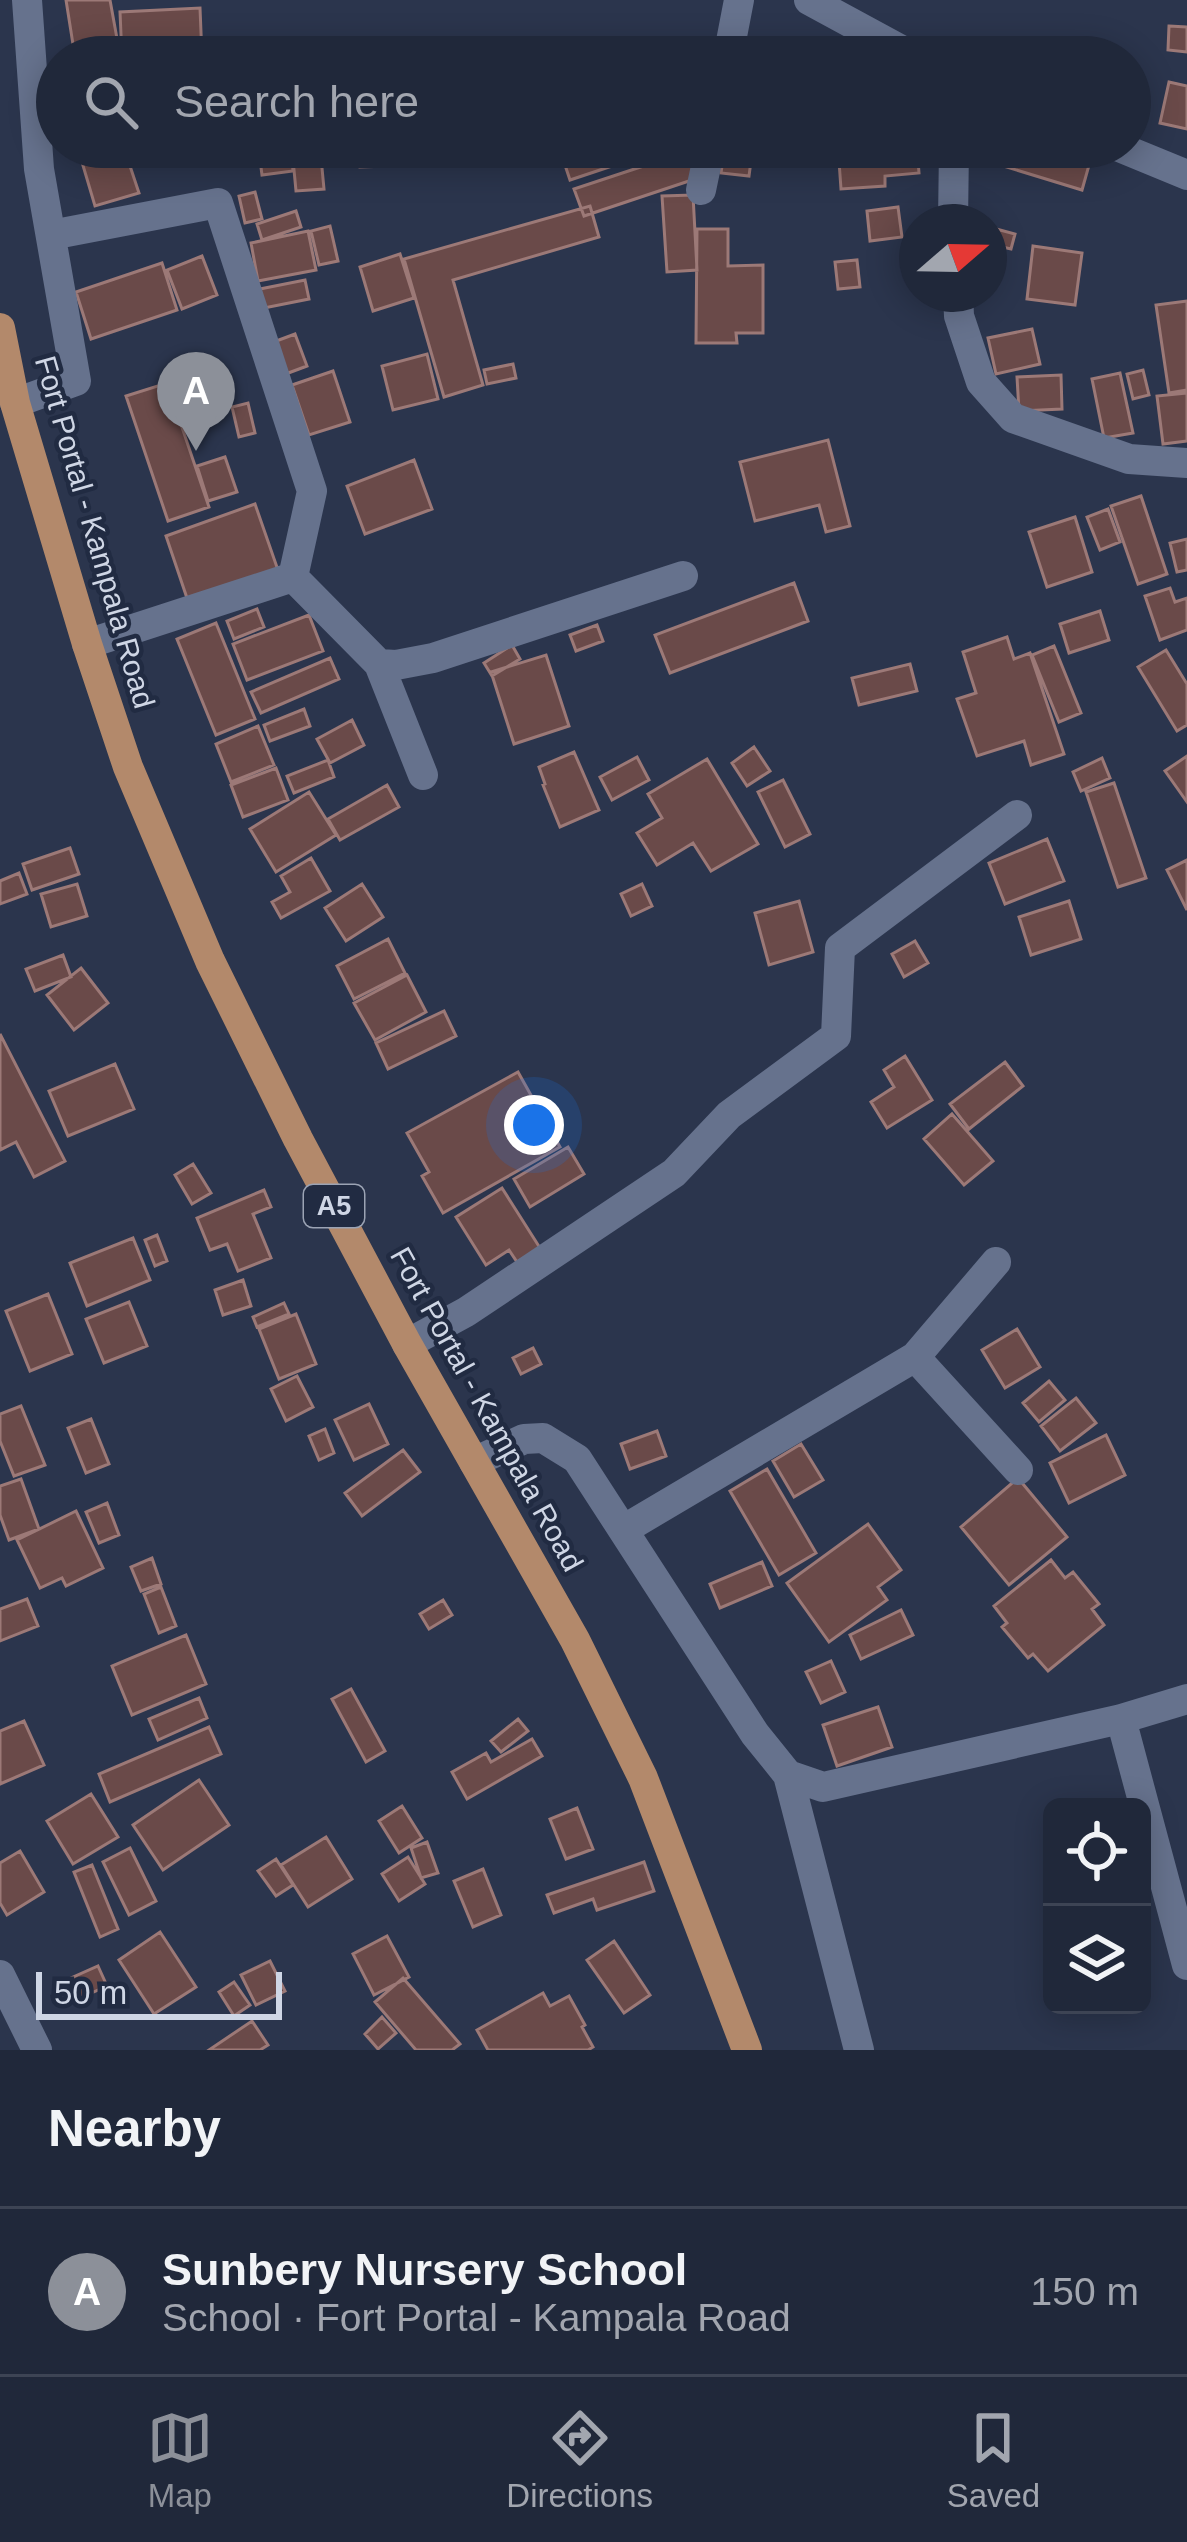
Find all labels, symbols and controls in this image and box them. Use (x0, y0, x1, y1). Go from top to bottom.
search box (36, 36, 1151, 168)
icon: search (78, 69, 144, 135)
text: Search here (174, 76, 419, 127)
north arrow (899, 204, 1007, 312)
street label: Fort Portal - Kampala Road (29, 352, 161, 712)
pin: A (157, 352, 235, 451)
your location (504, 1095, 564, 1155)
road number: A5 (304, 1185, 364, 1227)
street label: Fort Portal - Kampala Road (384, 1241, 590, 1577)
map controls (1043, 1798, 1151, 2014)
button: locate (1043, 1798, 1151, 1906)
button: layers (1043, 1906, 1151, 2014)
scale bar (36, 1966, 282, 2019)
text: 50 m (54, 1974, 127, 2011)
text: Nearby (48, 2100, 221, 2157)
text: Sunbery Nursery School (162, 2244, 687, 2295)
text: A (73, 2270, 101, 2313)
text: 150 m (1031, 2270, 1139, 2313)
text: School · Fort Portal - Kampala Road (162, 2296, 791, 2339)
tab: Map (147, 2405, 213, 2515)
tab: Directions (506, 2405, 653, 2515)
tab: Saved (947, 2405, 1040, 2515)

